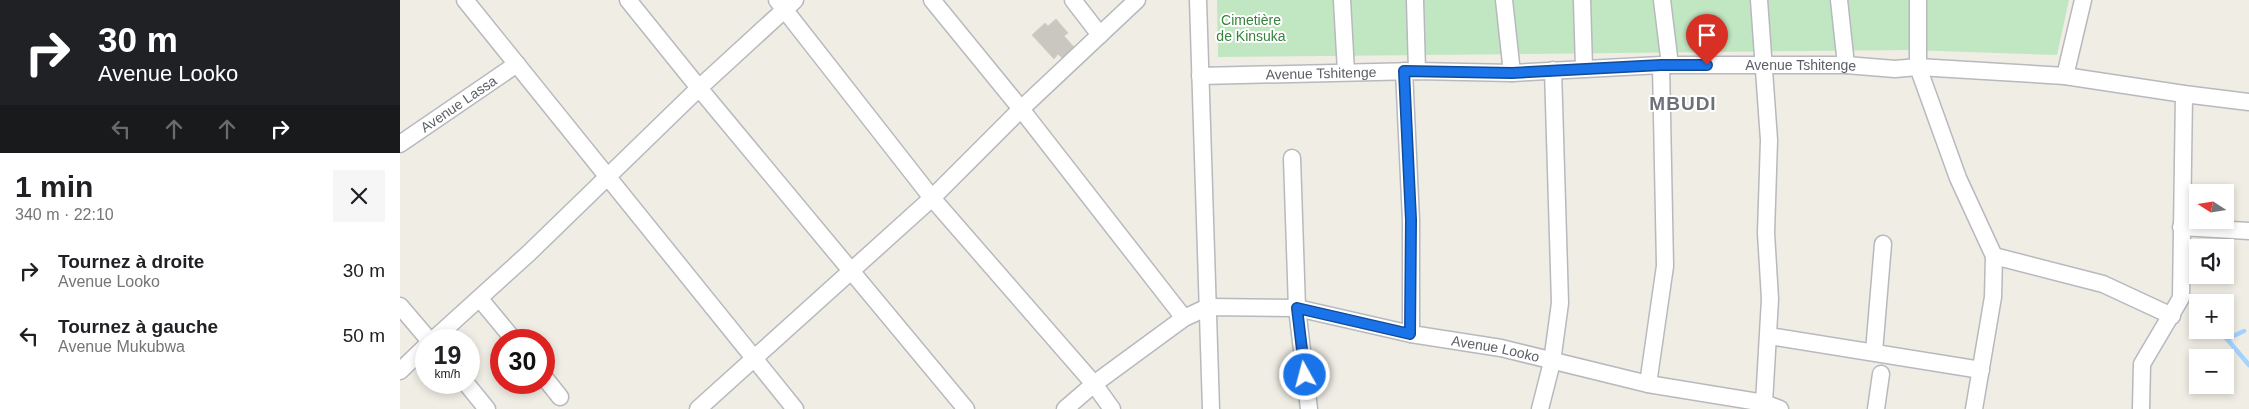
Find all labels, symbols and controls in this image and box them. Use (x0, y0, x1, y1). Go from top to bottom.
park label: Cimetière de Kinsuka (1216, 12, 1286, 44)
pin (1686, 14, 1728, 65)
icon: right (15, 20, 80, 85)
text: 30 m (98, 20, 178, 59)
icon: arrive (1693, 21, 1721, 49)
street label: Avenue Tshitenge (1745, 57, 1857, 74)
text: Avenue Looko (98, 61, 238, 86)
street label: Avenue Tshitenge (1265, 64, 1377, 82)
street label: Avenue Lassa (418, 72, 500, 136)
district label: MBUDI (1649, 93, 1717, 114)
icon: left (107, 115, 135, 143)
icon: ahead (160, 115, 188, 143)
icon: ahead (213, 115, 241, 143)
icon: right (266, 115, 294, 143)
text: 1 min (15, 170, 93, 203)
button: close (333, 170, 385, 222)
north arrow (2189, 184, 2234, 229)
map controls (2189, 184, 2234, 394)
text: 340 m · 22:10 (15, 206, 114, 223)
button: sound (2189, 239, 2234, 284)
text: Tournez à droite (58, 251, 204, 272)
icon: right (15, 257, 43, 285)
text: 30 m (343, 260, 385, 281)
text: Avenue Looko (58, 273, 160, 290)
button: + (2189, 294, 2234, 339)
text: Tournez à gauche (58, 316, 218, 337)
icon: left (15, 322, 43, 350)
text: 50 m (343, 325, 385, 346)
speed limit sign: 30 (490, 329, 555, 394)
street label: Avenue Looko (1450, 332, 1541, 365)
text: Avenue Mukubwa (58, 338, 185, 355)
text: 19 (434, 341, 461, 369)
position arrow (1278, 348, 1330, 400)
button: − (2189, 349, 2234, 394)
text: km/h (434, 367, 461, 381)

